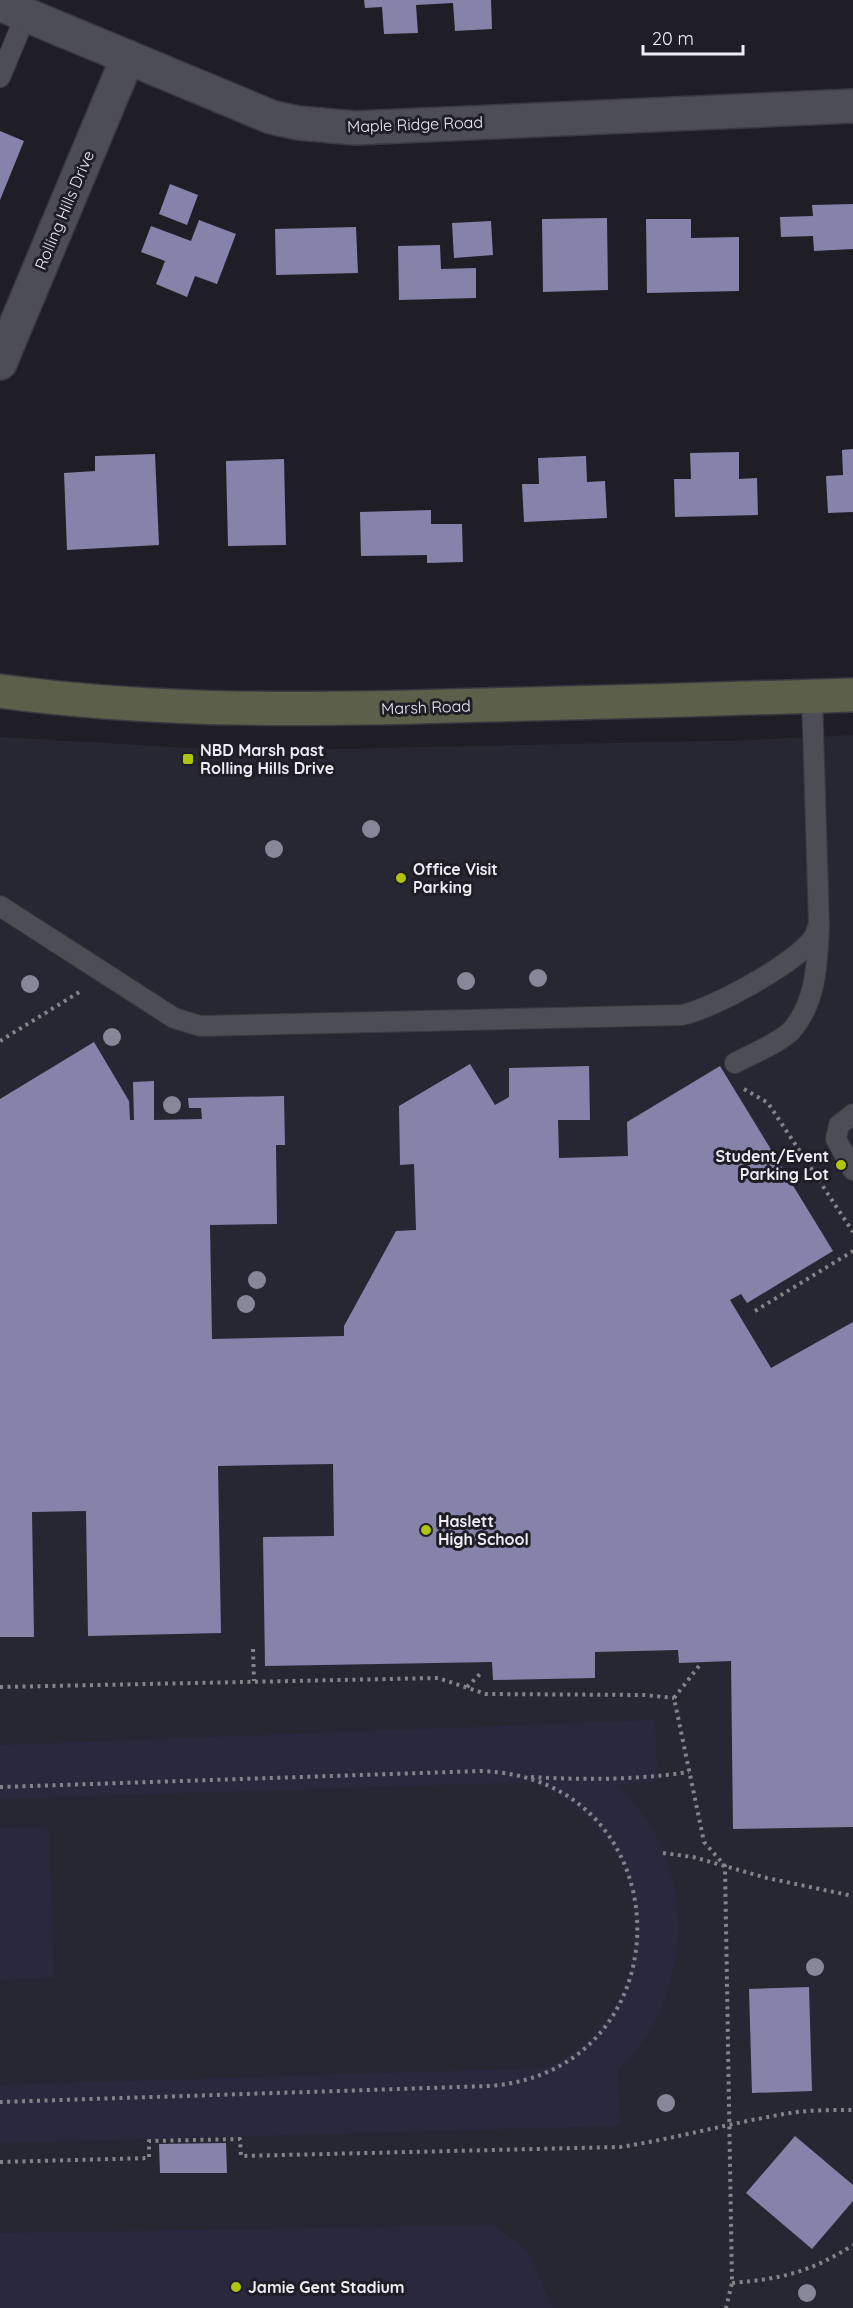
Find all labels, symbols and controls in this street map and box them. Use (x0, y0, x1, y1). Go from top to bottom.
scale bar (643, 18, 744, 56)
text: 20 m (652, 27, 694, 50)
street label: Maple Ridge Road (347, 112, 483, 136)
street label: Rolling Hills Drive (30, 147, 98, 273)
street label: Marsh Road (381, 695, 471, 719)
place label: NBD Marsh past Rolling Hills Drive (200, 740, 334, 778)
marker: NBD Marsh past Rolling Hills Drive (181, 752, 195, 766)
place label: Office Visit Parking (413, 859, 498, 897)
marker: Office Visit Parking (394, 871, 408, 885)
place label: Student/Event Parking Lot (716, 1146, 829, 1184)
marker: Student/Event Parking Lot (834, 1158, 848, 1172)
place label: Haslett High School (438, 1511, 529, 1549)
marker: Haslett High School (419, 1523, 433, 1537)
place label: Jamie Gent Stadium (248, 2277, 405, 2297)
marker: Jamie Gent Stadium (229, 2280, 243, 2294)

